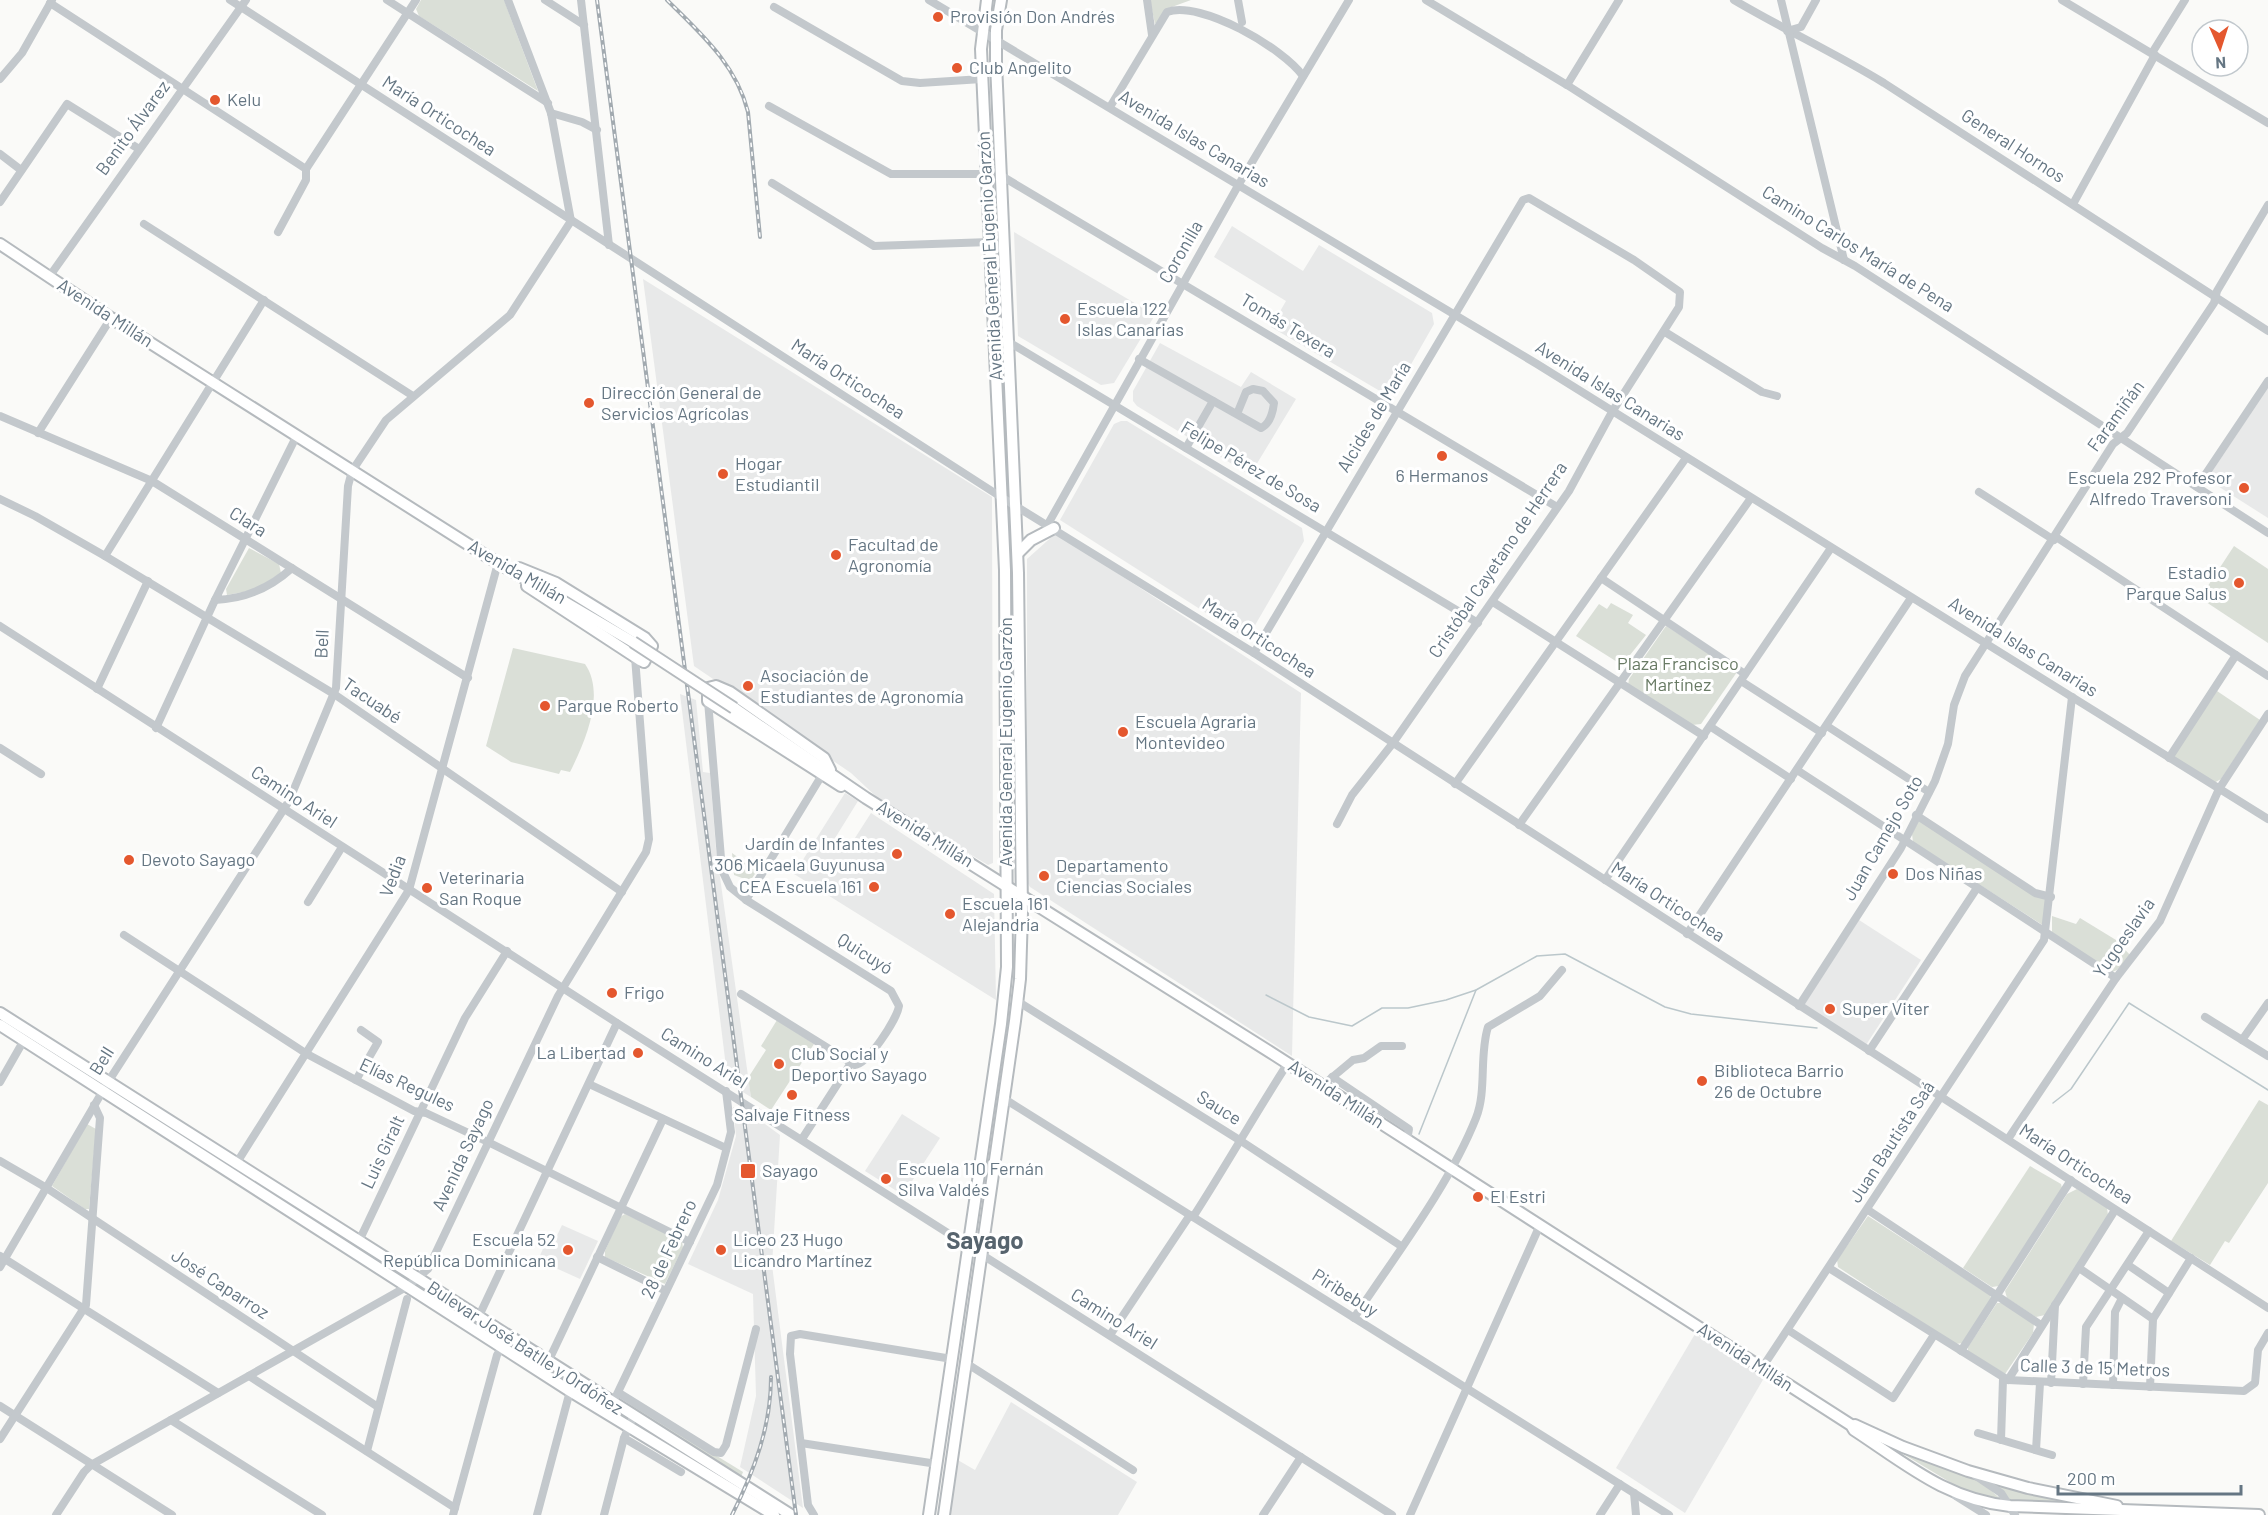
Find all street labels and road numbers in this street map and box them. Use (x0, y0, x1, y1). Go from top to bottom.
street label: María Orticochea (379, 70, 501, 160)
street label: Benito Álvarez (91, 76, 174, 179)
street label: Avenida Islas Canarias (1115, 84, 1274, 192)
street label: General Hornos (1957, 103, 2070, 187)
street label: Avenida General Eugenio Garzón (971, 131, 1007, 381)
street label: Camino Carlos María de Pena (1758, 180, 1959, 316)
street label: Coronilla (1153, 216, 1207, 287)
street label: Avenida Millán (54, 273, 158, 351)
street label: Tomás Texera (1237, 288, 1340, 362)
street label: María Orticochea (788, 333, 910, 423)
street label: Avenida Islas Canarias (1532, 335, 1689, 445)
street label: Alcides de María (1331, 357, 1415, 476)
street label: Faramiñán (2082, 376, 2148, 455)
street label: Felipe Pérez de Sosa (1177, 416, 1326, 517)
street label: Cristóbal Cayetano de Herrera (1423, 457, 1571, 662)
street label: Clara (226, 501, 271, 541)
street label: Avenida Millán (464, 534, 571, 608)
street label: Avenida Islas Canarias (1945, 591, 2102, 701)
street label: María Orticochea (1199, 592, 1321, 682)
street label: Avenida General Eugenio Garzón (994, 617, 1016, 867)
street label: Bell (309, 629, 333, 659)
street label: Tacuabé (339, 672, 406, 728)
street label: Camino Ariel (247, 760, 342, 832)
street label: Juan Camejo Soto (1837, 771, 1927, 904)
street label: Avenida Millán (873, 795, 978, 872)
street label: Vedia (374, 852, 410, 900)
street label: María Orticochea (1608, 856, 1730, 946)
street label: Yugoeslavia (2088, 893, 2159, 982)
street label: Quicuyó (834, 928, 897, 979)
street label: Camino Ariel (657, 1022, 752, 1093)
street label: Bell (84, 1042, 118, 1079)
street label: Elías Regules (356, 1052, 458, 1116)
street label: Avenida Millán (1285, 1054, 1389, 1132)
street label: Juan Bautista Saá (1844, 1077, 1939, 1206)
street label: Sauce (1193, 1085, 1246, 1129)
street label: Avenida Sayago (426, 1095, 498, 1214)
street label: Luis Giralt (355, 1111, 409, 1192)
street label: María Orticochea (2016, 1118, 2138, 1208)
street label: 28 de Febrero (636, 1195, 701, 1302)
street label: José Caparroz (168, 1243, 274, 1323)
street label: Piribebuy (1309, 1263, 1383, 1321)
street label: Bulevar José Batlle y Ordóñez (424, 1276, 627, 1419)
street label: Camino Ariel (1067, 1283, 1162, 1354)
street label: Avenida Millán (1694, 1317, 1798, 1395)
street label: Calle 3 de 15 Metros (2020, 1353, 2171, 1381)

